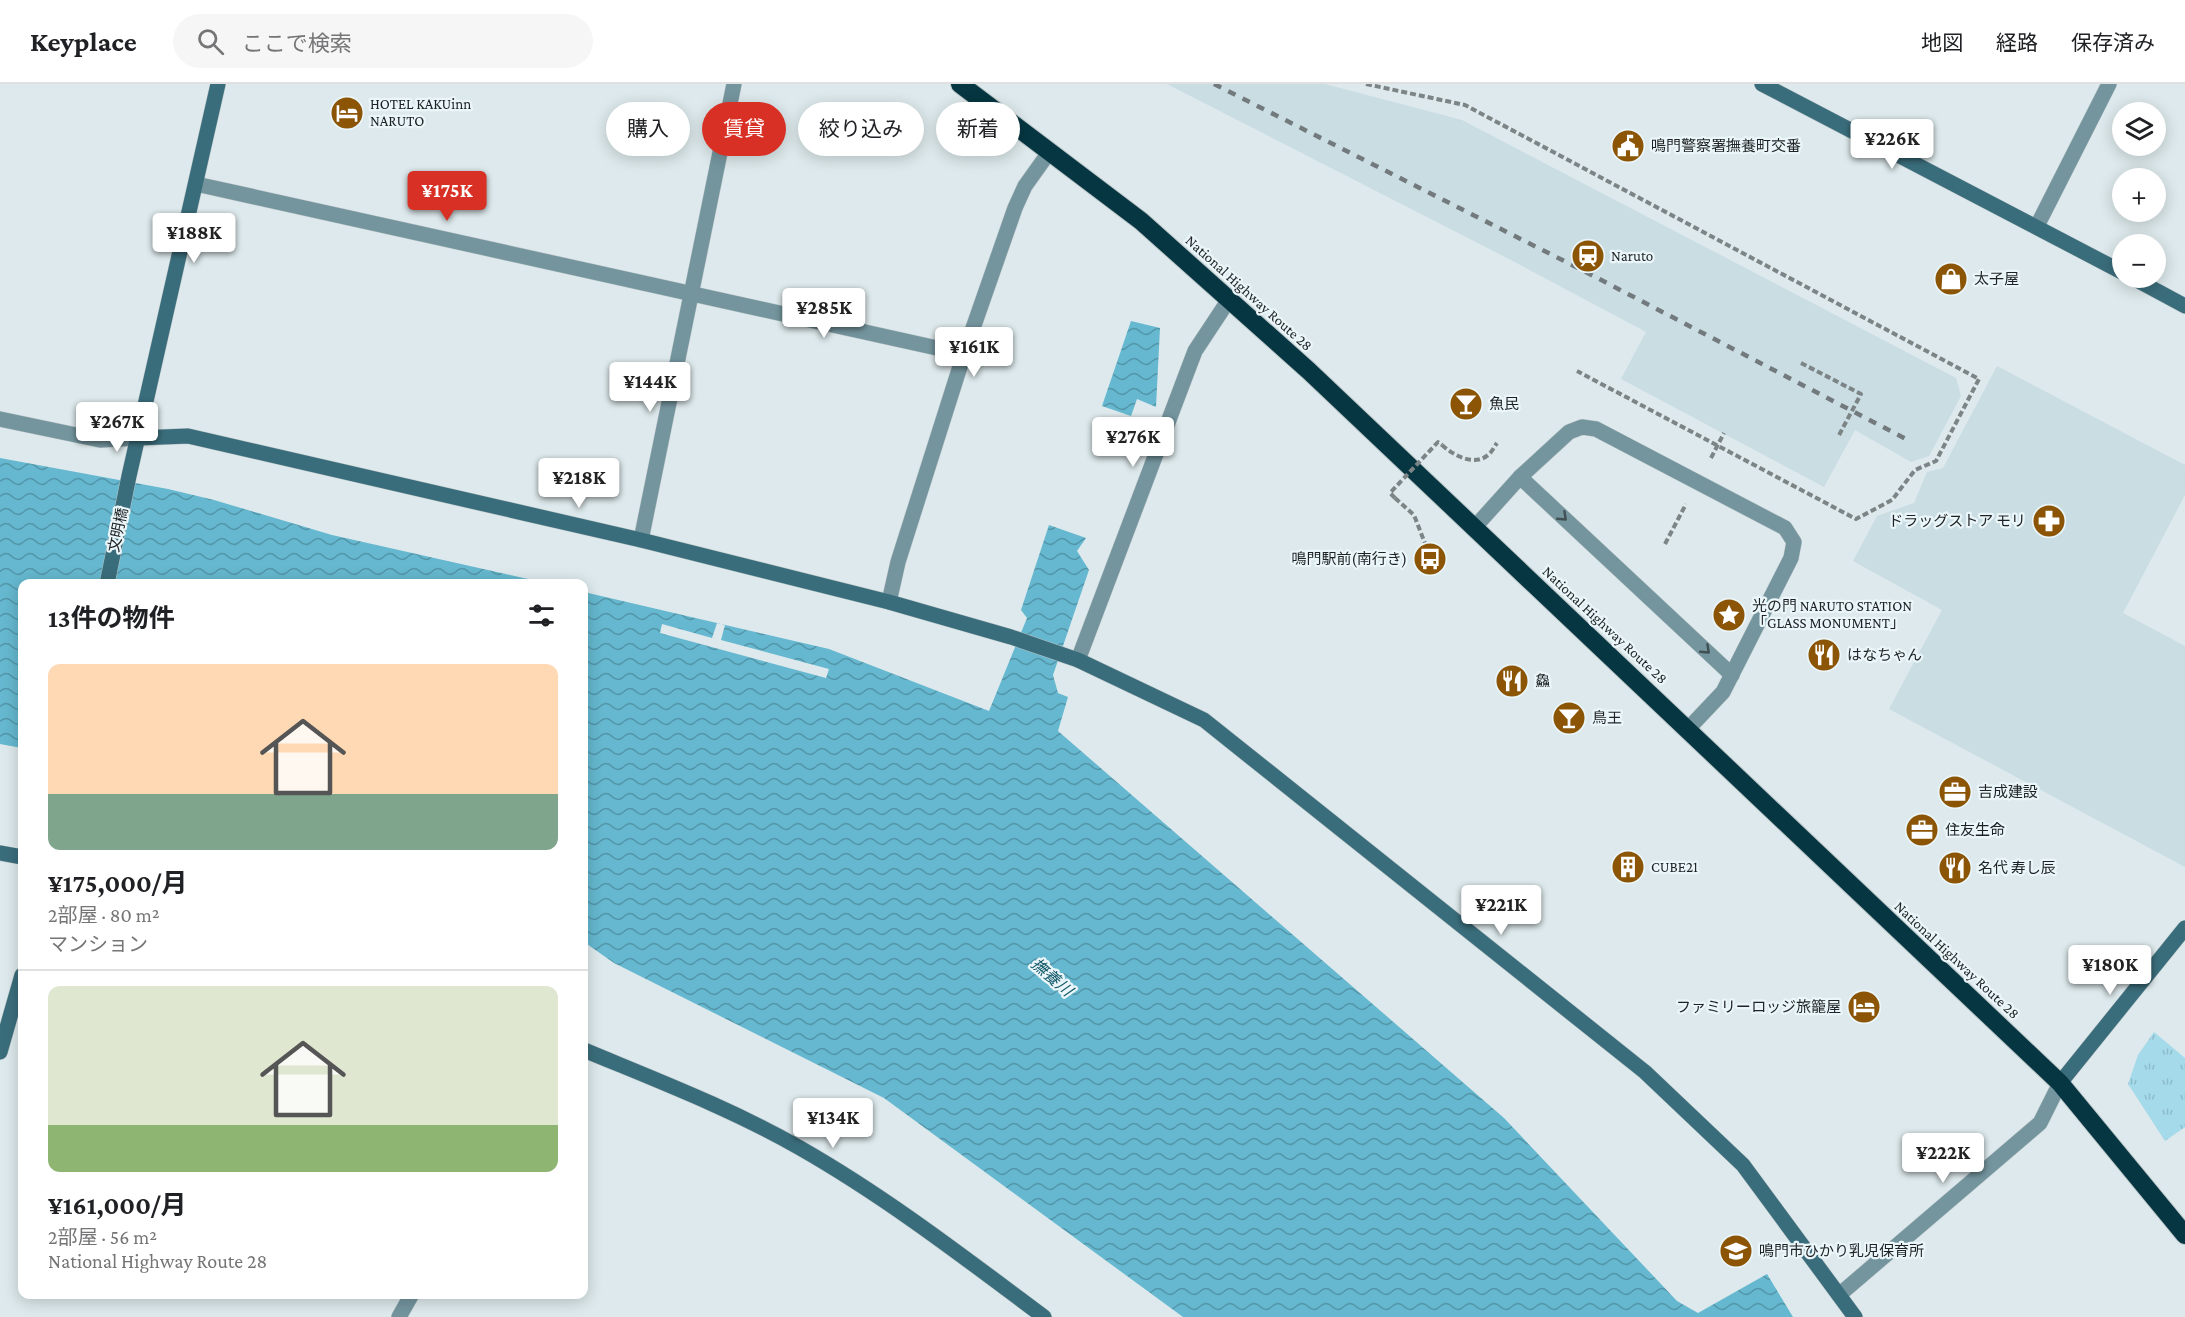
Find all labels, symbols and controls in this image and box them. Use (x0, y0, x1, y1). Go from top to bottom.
search box (173, 14, 593, 68)
icon: search (194, 25, 227, 58)
text: Keyplace (30, 26, 137, 57)
text: ここで検索 (242, 31, 352, 56)
text: 地図 (1921, 31, 1963, 55)
text: 経路 (1996, 31, 2038, 55)
text: 保存済み (2071, 31, 2155, 55)
hotel icon: HOTEL KAKUinn NARUTO (329, 95, 365, 131)
place label: HOTEL KAKUinn NARUTO (370, 96, 471, 129)
chip: 購入 (606, 102, 690, 156)
chip: 賃貸 (702, 102, 786, 156)
chip: 絞り込み (798, 102, 924, 156)
chip: 新着 (936, 102, 1020, 156)
map controls (2112, 102, 2166, 288)
button: layers (2112, 102, 2166, 156)
pin: ¥226K (1850, 119, 1934, 170)
text: ¥226K (1865, 127, 1919, 149)
public building icon: 鳴門警察署撫養町交番 (1610, 128, 1646, 164)
place label: 鳴門警察署撫養町交番 (1651, 138, 1801, 154)
button: + (2112, 168, 2166, 222)
pin: ¥175K (405, 171, 489, 222)
text: ¥175K (422, 179, 472, 201)
pin: ¥188K (152, 213, 236, 264)
text: ¥188K (167, 221, 221, 243)
street label: National Highway Route 28 (1182, 232, 1315, 355)
button: − (2112, 234, 2166, 288)
station icon: Naruto (1570, 238, 1606, 274)
place label: Naruto (1611, 248, 1653, 264)
shop icon: 太子屋 (1933, 261, 1969, 297)
place label: 太子屋 (1974, 271, 2019, 287)
pin: ¥285K (782, 288, 866, 339)
text: ¥285K (796, 296, 852, 318)
pin: ¥161K (932, 327, 1016, 378)
text: ¥161K (949, 335, 999, 357)
pin: ¥144K (608, 362, 692, 413)
text: ¥144K (623, 370, 677, 392)
bar icon: 魚民 (1448, 386, 1484, 422)
place label: 魚民 (1489, 395, 1519, 412)
pin: ¥267K (75, 402, 159, 453)
text: ¥267K (90, 410, 144, 432)
pin: ¥276K (1091, 417, 1175, 468)
text: ¥276K (1106, 425, 1160, 447)
pin: ¥218K (537, 458, 621, 509)
text: ¥218K (552, 466, 606, 488)
pharmacy icon: ドラッグストア モリ (2031, 503, 2067, 539)
street label: 文明橋 (105, 506, 131, 554)
one-way arrow (1556, 510, 1567, 521)
place label: ドラッグストア モリ (1888, 513, 2026, 529)
bus stop icon: 鳴門駅前(南行き) (1412, 541, 1448, 577)
place label: 鳴門駅前(南行き) (1291, 551, 1407, 568)
street label: National Highway Route 28 (1539, 563, 1671, 688)
place icon: 光の門 NARUTO STATION 「GLASS MONUMENT」 (1711, 597, 1747, 633)
place label: 光の門 NARUTO STATION 「GLASS MONUMENT」 (1752, 598, 1912, 631)
icon: filters (525, 599, 558, 632)
text: 13件の物件 (48, 604, 174, 633)
restaurant icon: はなちゃん (1806, 637, 1842, 673)
one-way arrow (1699, 643, 1709, 654)
place label: はなちゃん (1847, 647, 1922, 663)
restaurant icon: 鱻 (1494, 663, 1530, 699)
place label: 鱻 (1535, 673, 1550, 689)
bar icon: 鳥王 (1551, 700, 1587, 736)
icon: home (249, 703, 357, 811)
place label: 鳥王 (1592, 710, 1622, 726)
office icon: 吉成建設 (1937, 774, 1973, 810)
place label: 吉成建設 (1978, 784, 2038, 800)
office icon: 住友生命 (1904, 812, 1940, 848)
place label: 住友生命 (1945, 822, 2005, 838)
building icon: CUBE21 (1610, 849, 1646, 885)
restaurant icon: 名代 寿し辰 (1937, 850, 1973, 886)
place label: CUBE21 (1651, 859, 1698, 875)
place label: 名代 寿し辰 (1978, 859, 2056, 876)
text: ¥175,000/月 (48, 869, 187, 898)
pin: ¥221K (1459, 885, 1543, 936)
text: ¥221K (1475, 893, 1527, 915)
street label: National Highway Route 28 (1891, 898, 2023, 1023)
text: 2部屋 · 80 m² (48, 904, 160, 926)
text: マンション (48, 933, 148, 955)
pin: ¥180K (2068, 945, 2152, 996)
text: ¥180K (2082, 953, 2138, 975)
water label: 撫養川 (1028, 955, 1077, 1000)
hotel icon: ファミリーロッジ旅籠屋 (1846, 989, 1882, 1025)
place label: ファミリーロッジ旅籠屋 (1676, 998, 1841, 1015)
icon: home (249, 1025, 357, 1133)
pin: ¥134K (791, 1098, 875, 1149)
text: ¥134K (807, 1106, 859, 1128)
pin: ¥222K (1901, 1133, 1985, 1184)
text: ¥222K (1916, 1141, 1970, 1163)
text: ¥161,000/月 (48, 1191, 187, 1220)
text: 2部屋 · 56 m² (48, 1226, 157, 1248)
school or university icon: 鳴門市ひかり乳児保育所 (1718, 1233, 1754, 1269)
place label: 鳴門市ひかり乳児保育所 (1759, 1243, 1924, 1259)
text: National Highway Route 28 (48, 1250, 267, 1272)

